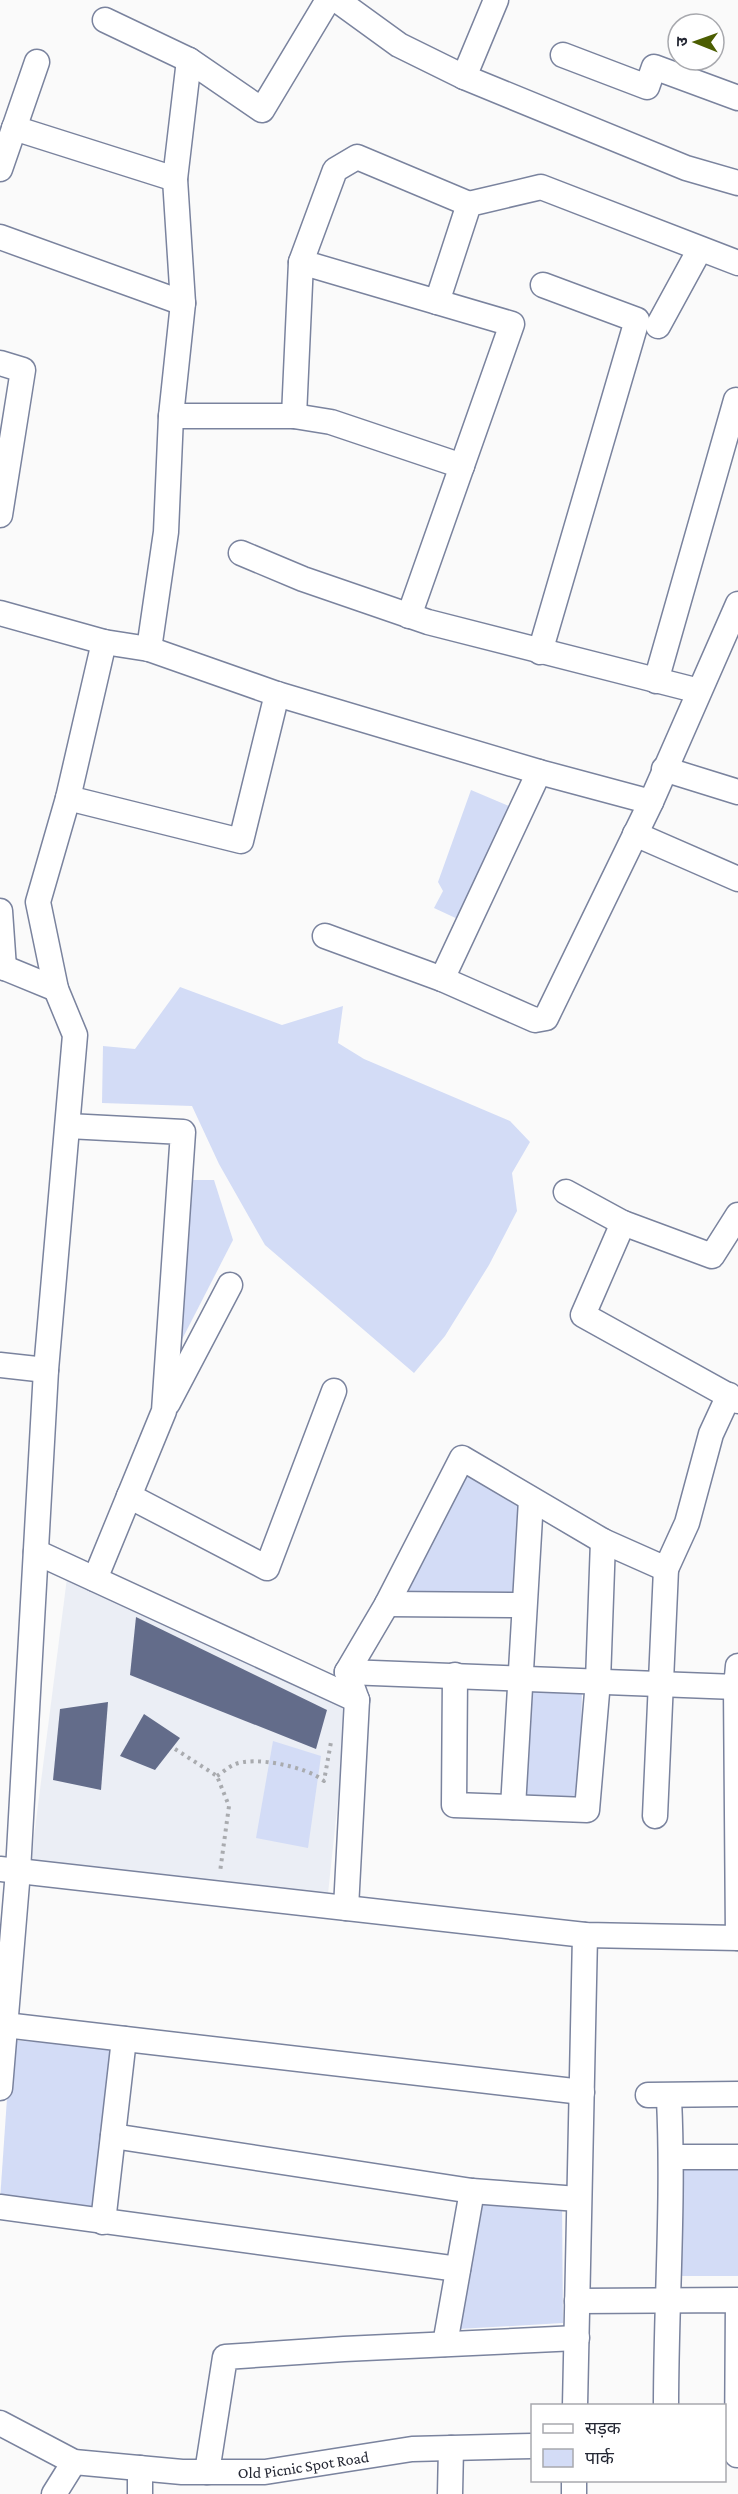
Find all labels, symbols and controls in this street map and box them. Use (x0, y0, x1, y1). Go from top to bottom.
north arrow (666, 12, 726, 72)
text: उ (673, 36, 690, 47)
legend (531, 2404, 726, 2482)
text: सड़क (585, 2418, 622, 2438)
street label: Old Picnic Spot Road (238, 2447, 371, 2481)
text: पार्क (585, 2447, 615, 2468)

